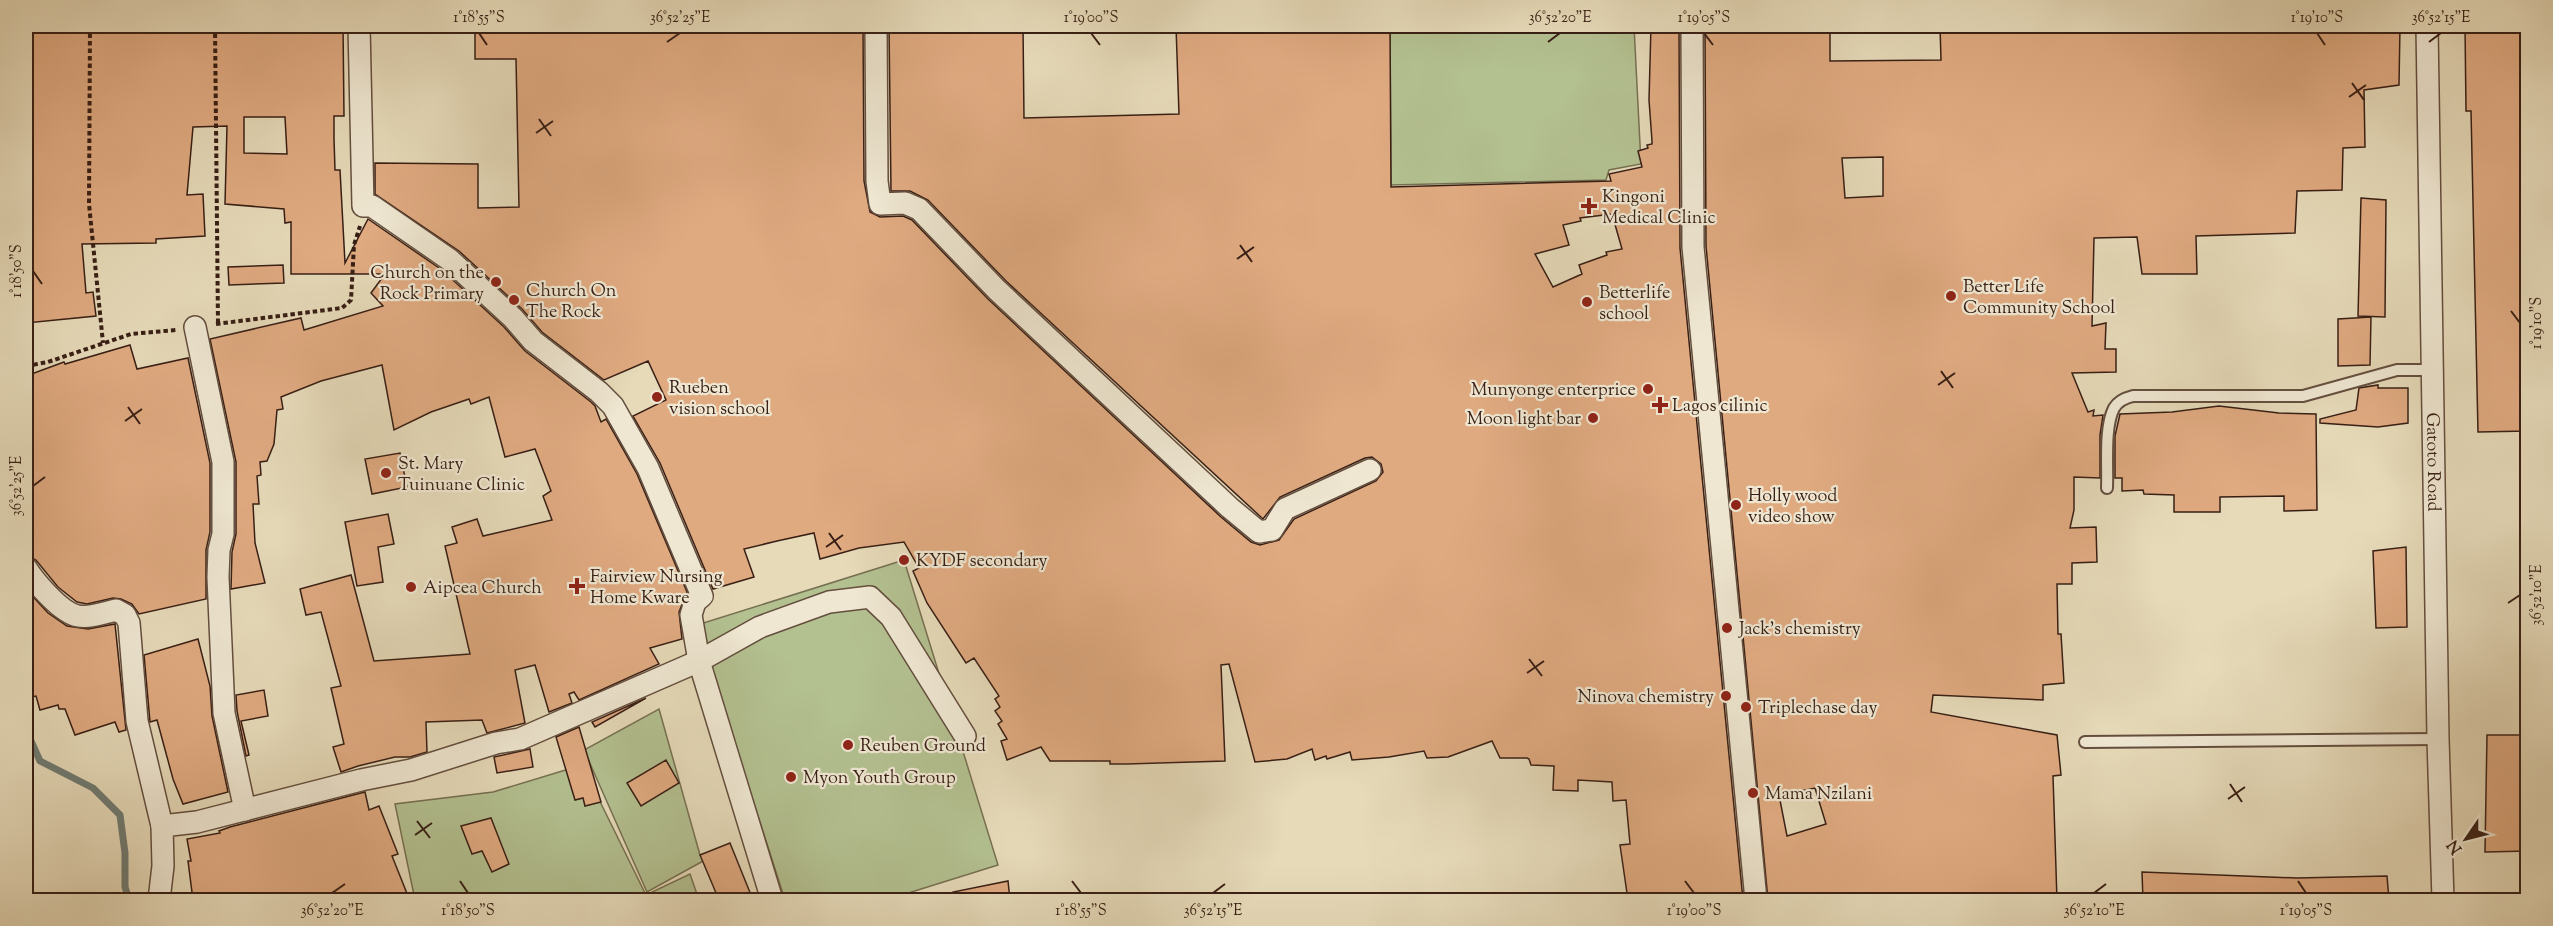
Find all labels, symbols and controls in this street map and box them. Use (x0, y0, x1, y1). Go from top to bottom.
text: 1°18'55"S (453, 8, 505, 29)
text: 36°52'25"E (650, 8, 710, 29)
text: 1°19'00"S (1064, 8, 1118, 29)
text: 36°52'20"E (1529, 8, 1591, 29)
text: 1°19'05"S (1678, 8, 1730, 29)
text: 1°19'10"S (2291, 8, 2343, 29)
text: 36°52'15"E (2412, 8, 2470, 29)
place label: Kingoni Medical Clinic (1602, 185, 1716, 232)
marker: Kingoni Medical Clinic (1580, 197, 1598, 215)
text: 1°18'50"S (7, 244, 28, 298)
place label: Church on the Rock Primary (370, 261, 484, 308)
marker: Church on the Rock Primary (489, 275, 503, 289)
place label: Better Life Community School (1963, 275, 2115, 322)
place label: Church On The Rock (526, 279, 617, 326)
place label: Betterlife school (1599, 281, 1670, 328)
marker: Better Life Community School (1944, 289, 1958, 303)
marker: Church On The Rock (507, 293, 521, 307)
marker: Betterlife school (1580, 295, 1594, 309)
text: 1°19'10"S (2527, 297, 2548, 349)
place label: Rueben vision school (669, 376, 770, 423)
place label: Munyonge enterprice (1471, 378, 1636, 404)
marker: Munyonge enterprice (1641, 382, 1655, 396)
marker: Rueben vision school (650, 390, 664, 404)
place label: Lagos cilinic (1672, 394, 1768, 420)
marker: Lagos cilinic (1653, 398, 1667, 412)
place label: Moon light bar (1467, 407, 1581, 433)
marker: Moon light bar (1586, 411, 1600, 425)
street label: Gatoto Road (2418, 412, 2445, 512)
place label: St. Mary Tuinuane Clinic (398, 452, 525, 499)
text: 36°52'25"E (7, 456, 28, 516)
marker: St. Mary Tuinuane Clinic (379, 466, 393, 480)
place label: Holly wood video show (1748, 484, 1837, 531)
marker: Holly wood video show (1729, 498, 1743, 512)
place label: KYDF secondary (916, 549, 1047, 575)
marker: KYDF secondary (897, 553, 911, 567)
text: 36°52'10"E (2527, 564, 2548, 626)
place label: Fairview Nursing Home Kware (590, 565, 723, 612)
place label: Aipcea Church (423, 576, 542, 602)
marker: Fairview Nursing Home Kware (568, 577, 586, 595)
marker: Aipcea Church (404, 580, 418, 594)
place label: Jack's chemistry (1738, 617, 1861, 643)
marker: Jack's chemistry (1720, 621, 1734, 635)
place label: Ninova chemistry (1578, 685, 1714, 711)
marker: Ninova chemistry (1719, 689, 1733, 703)
place label: Triplechase day (1758, 696, 1877, 722)
marker: Triplechase day (1739, 700, 1753, 714)
place label: Reuben Ground (860, 734, 986, 760)
marker: Reuben Ground (841, 738, 855, 752)
place label: Myon Youth Group (803, 766, 956, 792)
marker: Myon Youth Group (784, 770, 798, 784)
place label: Mama Nzilani (1765, 782, 1872, 808)
marker: Mama Nzilani (1746, 786, 1760, 800)
north arrow (2436, 809, 2496, 869)
text: N (2443, 834, 2469, 858)
text: 36°52'20"E (301, 901, 363, 922)
text: 1°18'50"S (441, 901, 495, 922)
text: 1°18'55"S (1055, 901, 1107, 922)
text: 36°52'15"E (1184, 901, 1242, 922)
text: 1°19'00"S (1667, 901, 1721, 922)
text: 36°52'10"E (2063, 901, 2125, 922)
text: 1°19'05"S (2280, 901, 2332, 922)

